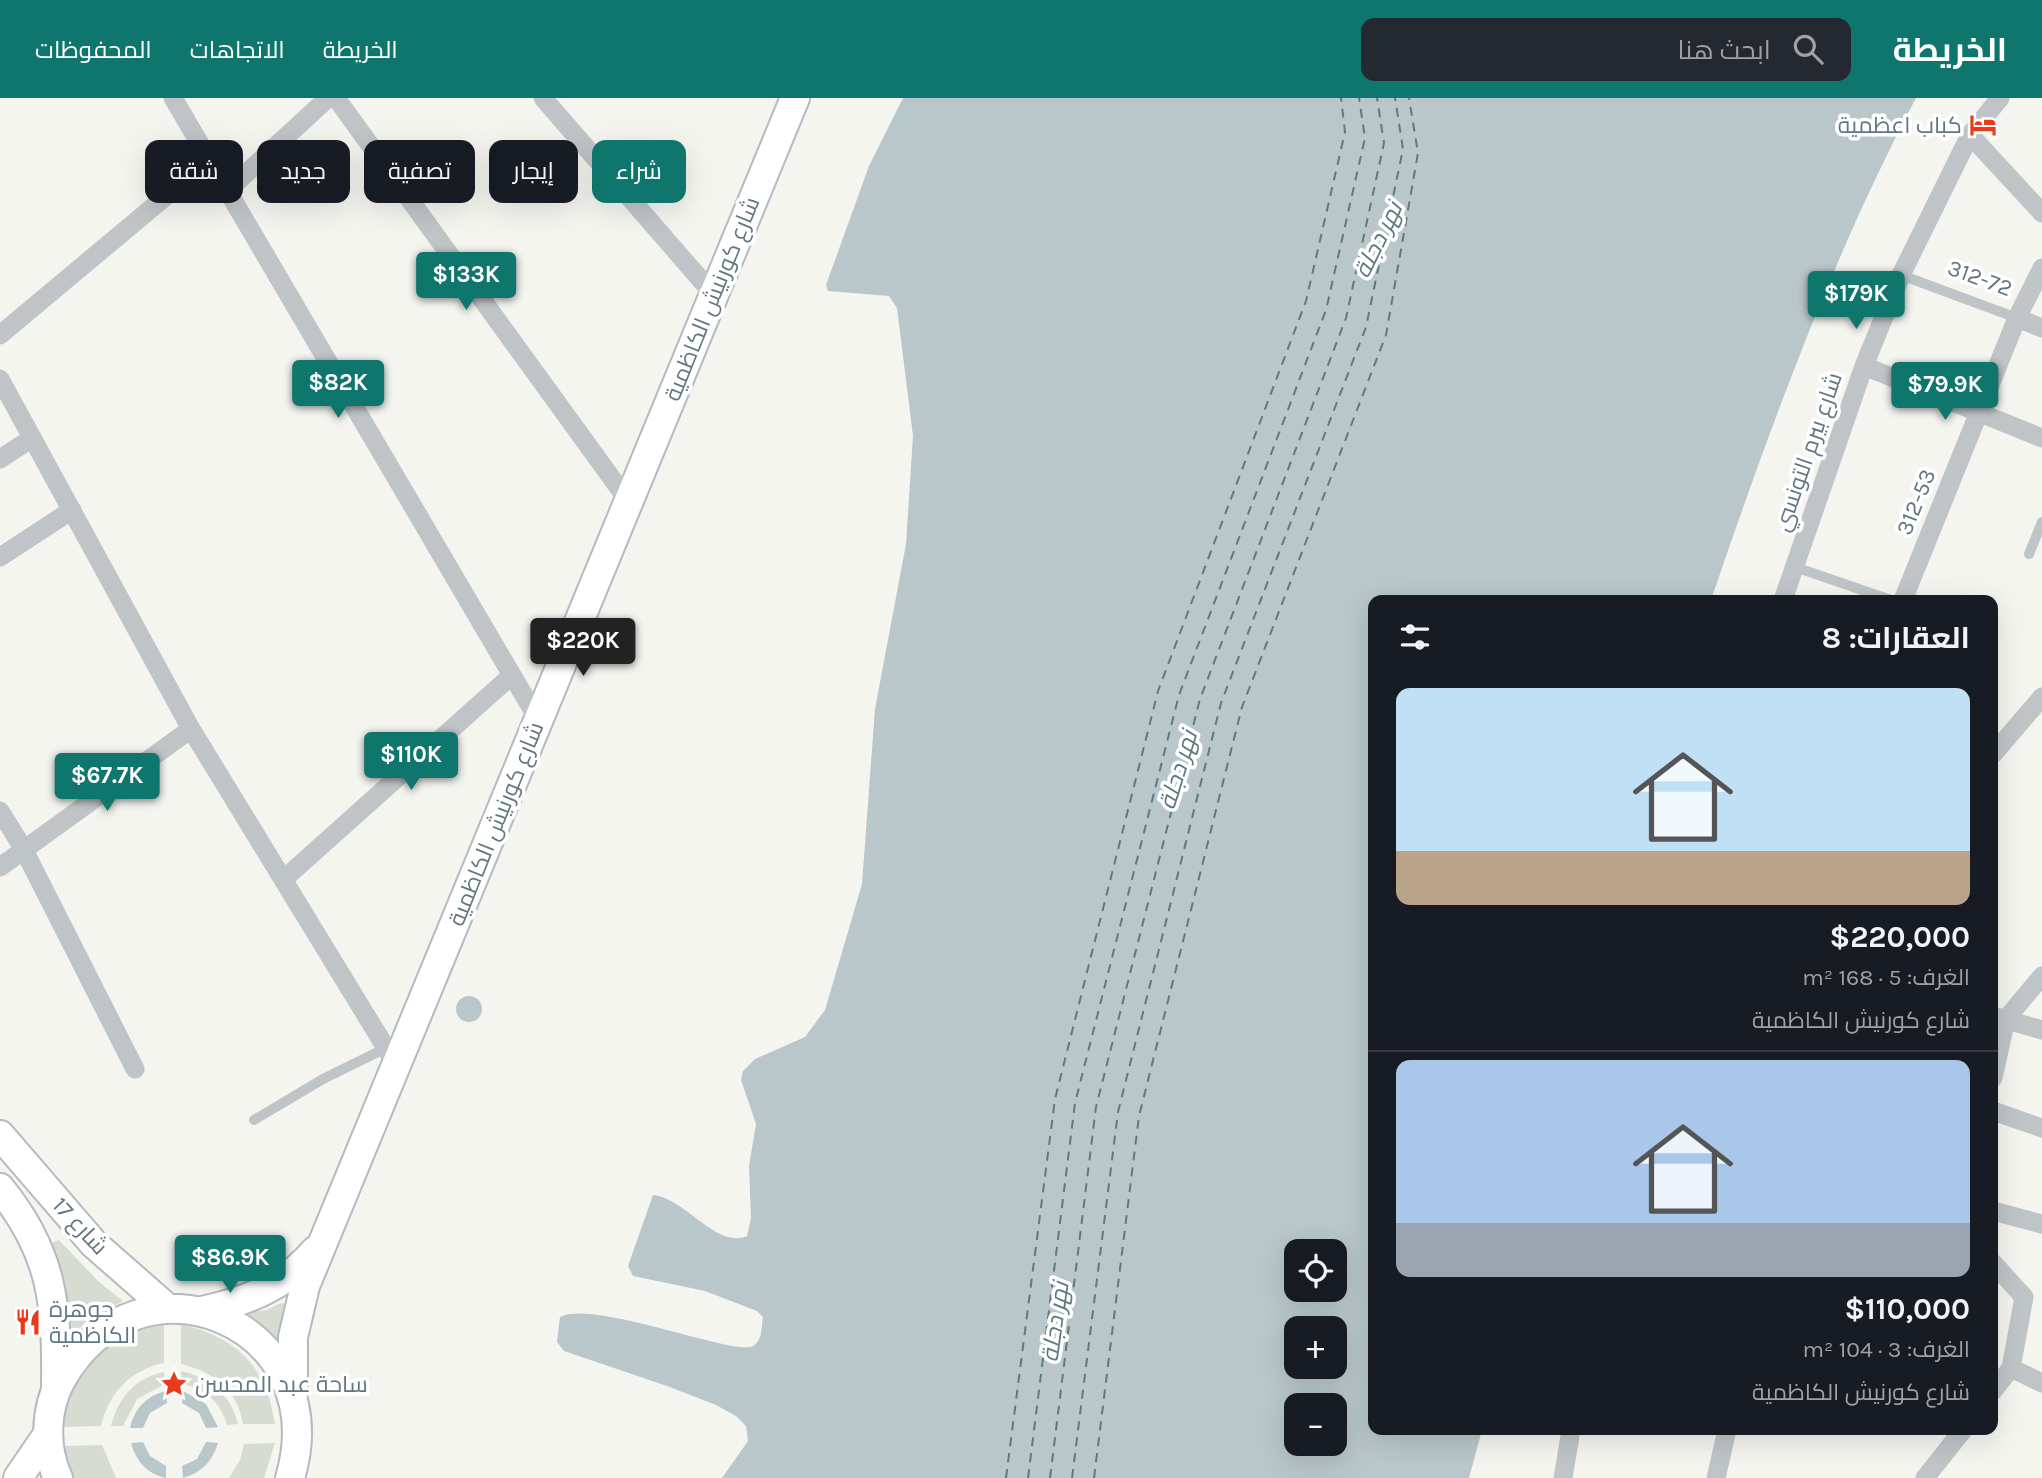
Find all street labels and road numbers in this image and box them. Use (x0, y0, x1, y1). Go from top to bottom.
street label: شارع كورنيش الكاظمية (659, 193, 767, 406)
street label: 312-72 (1944, 254, 2016, 302)
street label: شارع بيرم التونسي (1768, 369, 1851, 536)
street label: 312-53 (1891, 465, 1941, 539)
street label: شارع كورنيش الكاظمية (443, 718, 551, 931)
street label: شارع 17 (45, 1192, 113, 1262)

